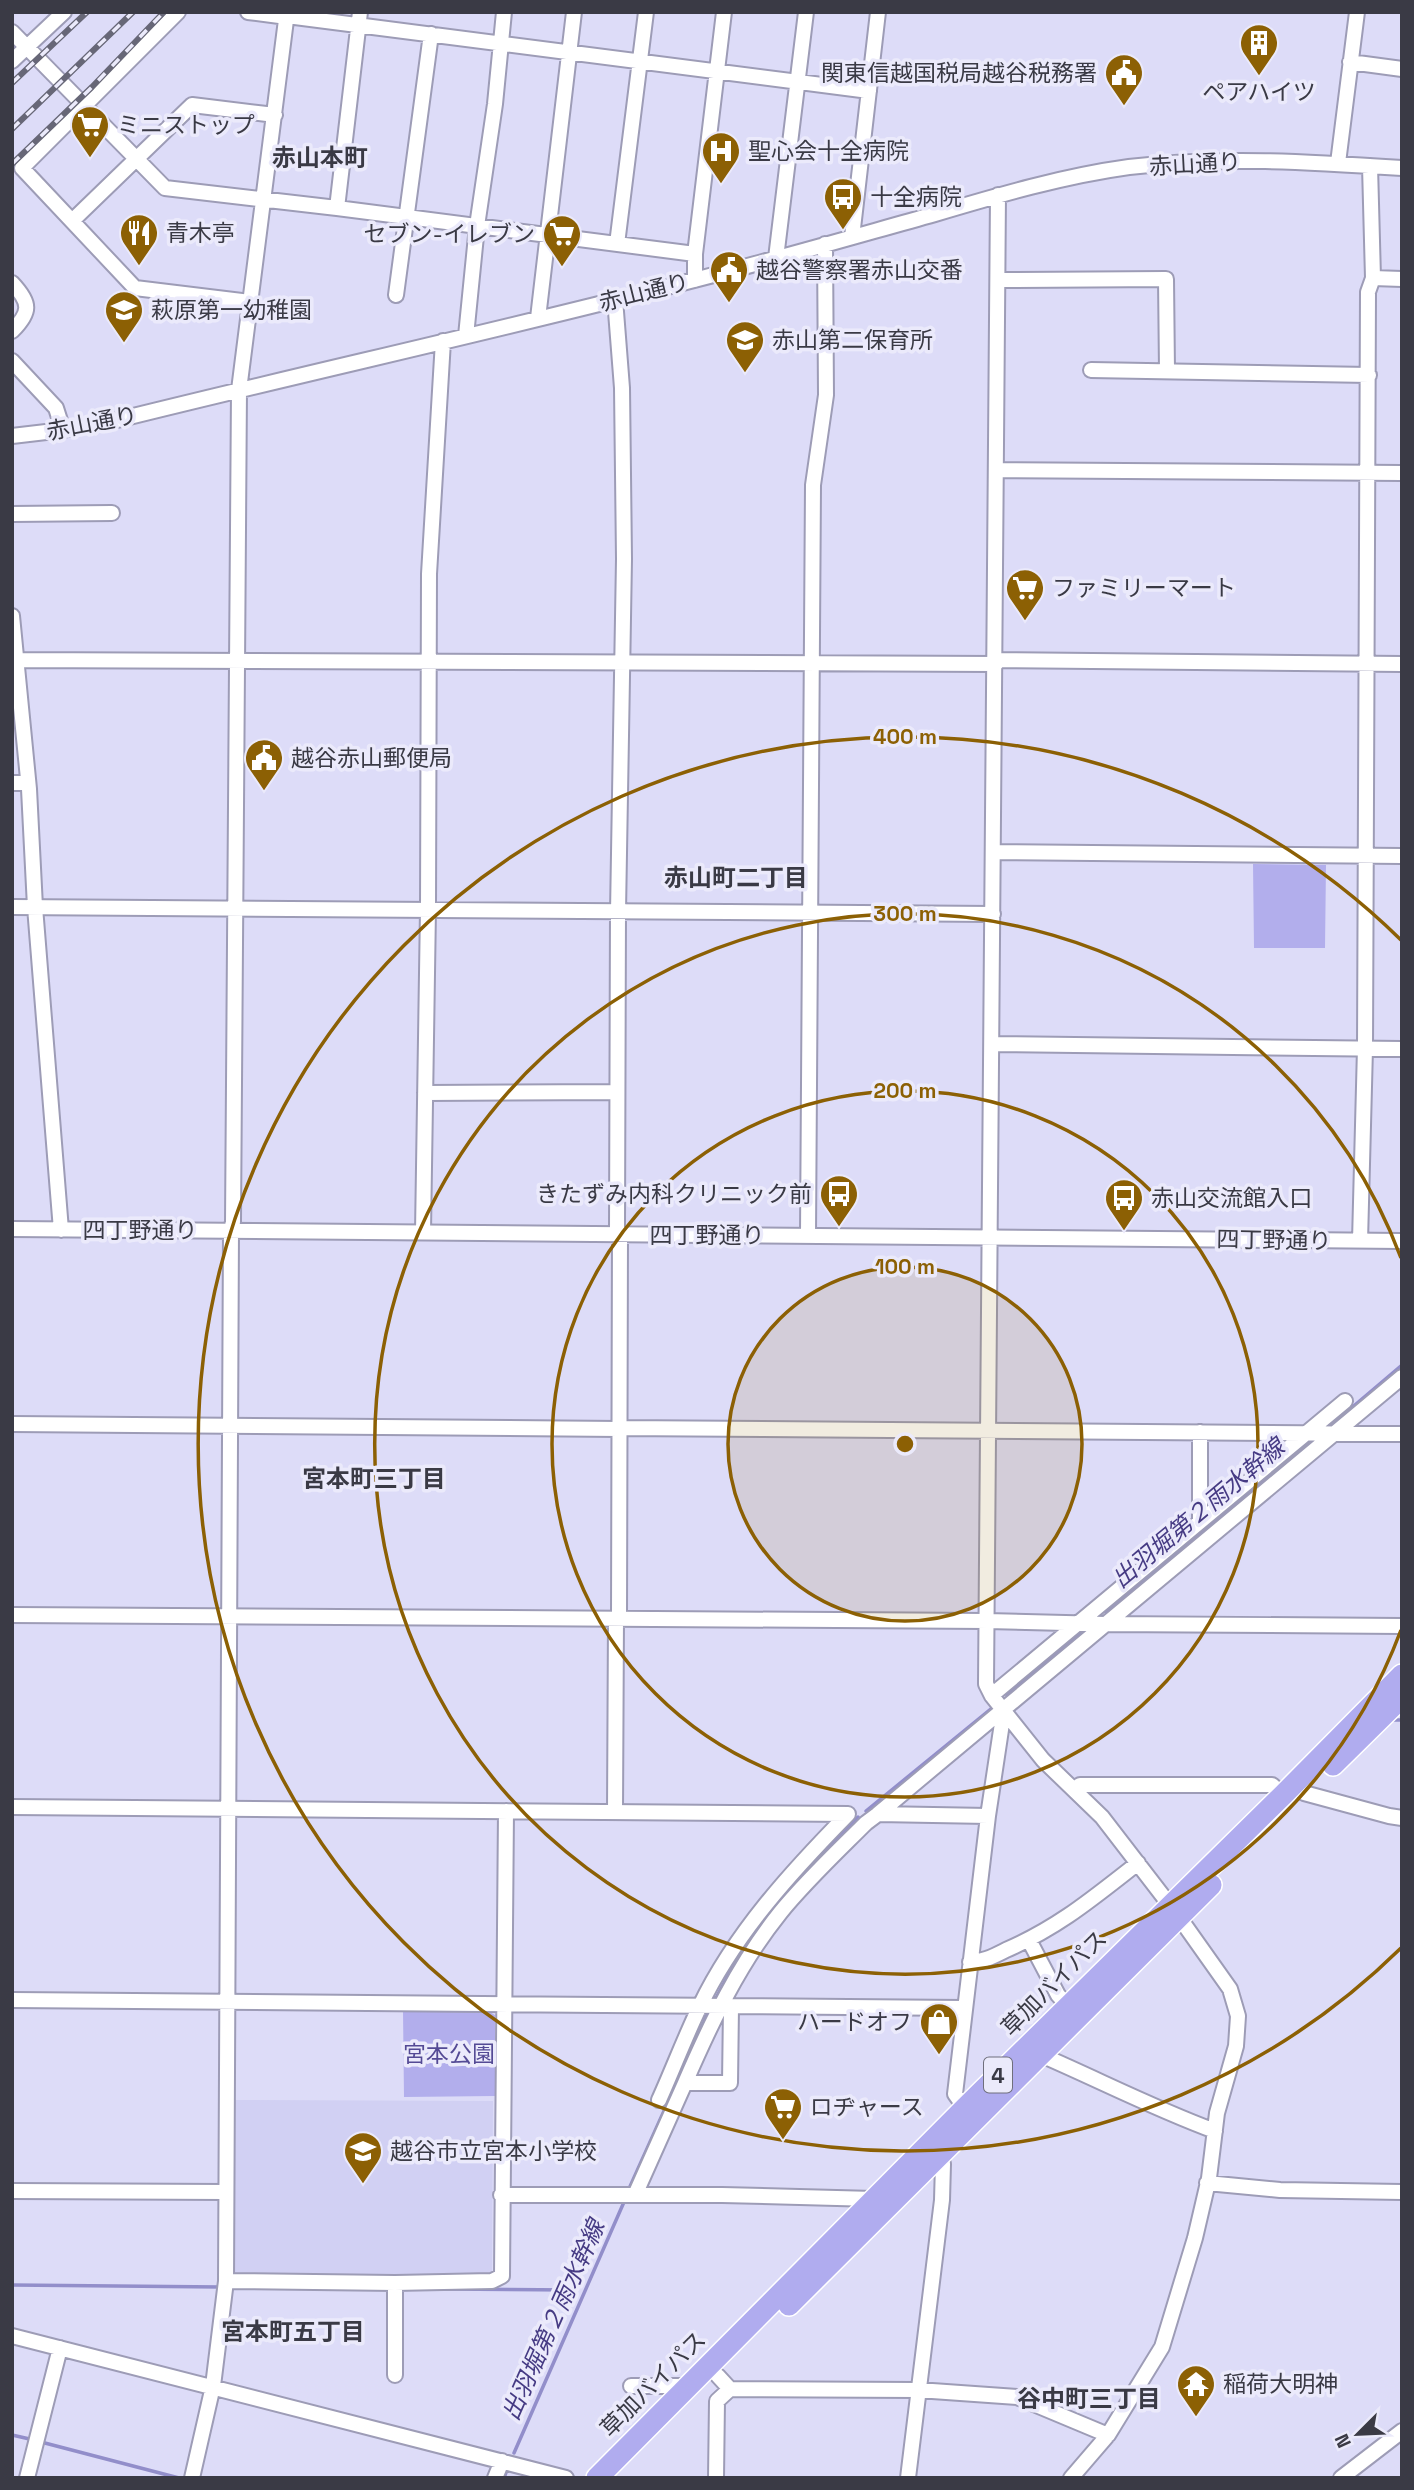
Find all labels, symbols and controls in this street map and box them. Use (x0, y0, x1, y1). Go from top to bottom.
building icon: ペアハイツ (1238, 22, 1280, 77)
public building icon: 関東信越国税局越谷税務署 (1103, 52, 1145, 107)
place label: 関東信越国税局越谷税務署 (821, 58, 1097, 88)
place label: ペアハイツ (1202, 77, 1316, 107)
supermarket icon: ミニストップ (69, 104, 111, 159)
place label: ミニストップ (117, 110, 255, 140)
hospital icon: 聖心会十全病院 (700, 130, 742, 185)
place label: 聖心会十全病院 (748, 136, 909, 166)
district label: 赤山本町 (272, 142, 368, 173)
street label: 赤山通り (1148, 147, 1242, 181)
bus stop icon: 十全病院 (822, 176, 864, 231)
place label: 十全病院 (870, 182, 962, 212)
restaurant icon: 青木亭 (118, 212, 160, 267)
supermarket icon: セブン-イレブン (541, 213, 583, 268)
place label: 青木亭 (166, 218, 235, 248)
place label: セブン-イレブン (364, 219, 535, 249)
public building icon: 越谷警察署赤山交番 (708, 249, 750, 304)
place label: 越谷警察署赤山交番 (756, 255, 963, 285)
street label: 赤山通り (596, 266, 692, 318)
school or university icon: 萩原第一幼稚園 (103, 289, 145, 344)
place label: 萩原第一幼稚園 (151, 295, 312, 325)
school or university icon: 赤山第二保育所 (724, 319, 766, 374)
place label: 赤山第二保育所 (772, 325, 933, 355)
street label: 赤山通り (44, 399, 140, 447)
supermarket icon: ファミリーマート (1004, 567, 1046, 622)
place label: ファミリーマート (1052, 573, 1236, 603)
text: 400 m (873, 723, 937, 750)
public building icon: 越谷赤山郵便局 (243, 737, 285, 792)
place label: 越谷赤山郵便局 (291, 743, 452, 773)
district label: 赤山町二丁目 (664, 862, 808, 893)
text: 300 m (873, 900, 937, 927)
text: 200 m (874, 1077, 936, 1104)
bus stop icon: きたずみ内科クリニック前 (818, 1173, 860, 1228)
bus stop icon: 赤山交流館入口 (1103, 1177, 1145, 1232)
place label: きたずみ内科クリニック前 (536, 1179, 812, 1209)
place label: 赤山交流館入口 (1151, 1183, 1312, 1213)
street label: 四丁野通り (83, 1215, 198, 1245)
street label: 四丁野通り (650, 1220, 765, 1250)
street label: 四丁野通り (1216, 1224, 1332, 1256)
text: 100 m (875, 1253, 935, 1280)
water label: 出羽堀第２雨水幹線 (1105, 1430, 1293, 1594)
centre of rings (893, 1432, 917, 1456)
district label: 宮本町三丁目 (302, 1463, 446, 1494)
street label: 草加バイパス (995, 1924, 1113, 2042)
shop icon: ハードオフ (918, 2001, 960, 2056)
place label: ハードオフ (797, 2007, 912, 2037)
park label: 宮本公園 (403, 2039, 495, 2069)
road number: 4 (984, 2058, 1012, 2092)
supermarket icon: ロヂャース (762, 2086, 804, 2141)
place label: ロヂャース (810, 2092, 924, 2122)
school or university icon: 越谷市立宮本小学校 (342, 2130, 384, 2185)
place label: 越谷市立宮本小学校 (390, 2136, 597, 2166)
water label: 出羽堀第２雨水幹線 (495, 2212, 612, 2425)
district label: 宮本町五丁目 (221, 2316, 365, 2347)
street label: 草加バイパス (594, 2325, 712, 2443)
temple icon: 稲荷大明神 (1175, 2363, 1217, 2418)
place label: 稲荷大明神 (1223, 2369, 1338, 2399)
district label: 谷中町三丁目 (1017, 2383, 1161, 2414)
north arrow (1323, 2399, 1393, 2469)
text: N (1329, 2430, 1357, 2452)

